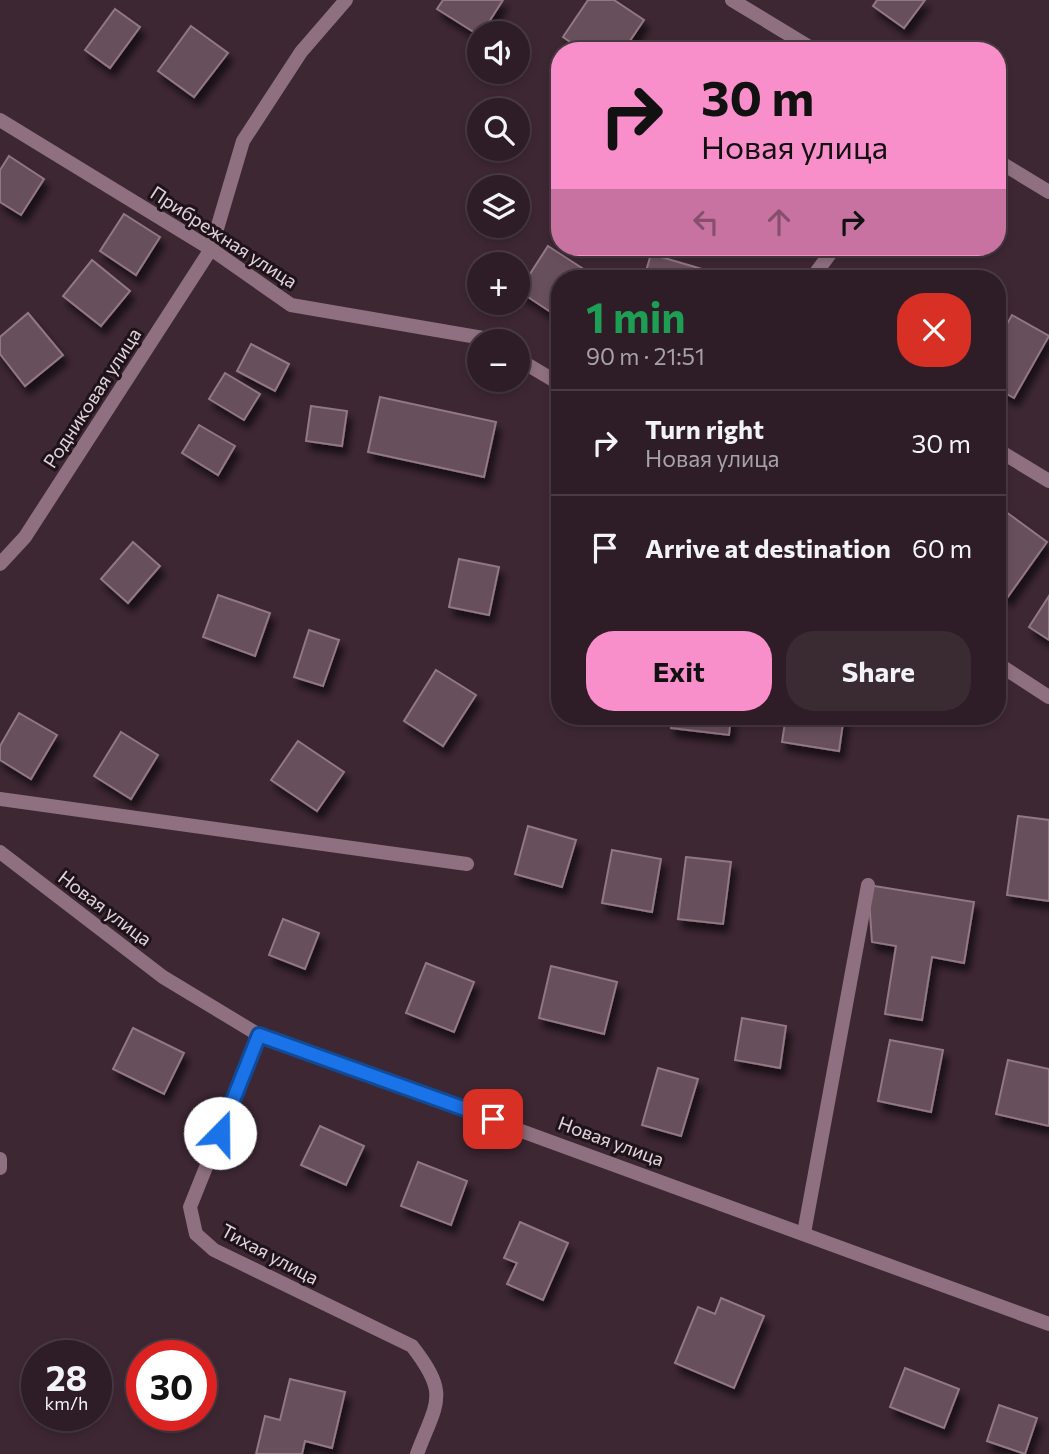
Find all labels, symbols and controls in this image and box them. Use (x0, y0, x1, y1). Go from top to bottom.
map controls (467, 21, 530, 392)
button: sound (467, 21, 530, 84)
text: 30 m (701, 66, 814, 126)
icon: right (586, 70, 677, 161)
button: search (467, 98, 530, 161)
text: Новая улица (701, 126, 888, 166)
button: layers (467, 175, 530, 238)
street label: Прибрежная улица (147, 181, 302, 293)
icon: left (687, 203, 725, 241)
icon: ahead (760, 203, 798, 241)
icon: right (833, 203, 871, 241)
button: + (467, 252, 530, 315)
text: 1 min (586, 290, 686, 342)
button: close (897, 293, 971, 367)
street label: Родниковая улица (38, 323, 145, 472)
button: − (467, 329, 530, 392)
text: 90 m · 21:51 (586, 342, 705, 370)
text: Turn right (645, 413, 764, 444)
icon: right (586, 424, 624, 462)
text: 30 m (912, 427, 971, 458)
text: Новая улица (645, 444, 780, 472)
icon: arrive (586, 529, 624, 567)
text: Arrive at destination (645, 532, 891, 563)
text: 60 m (912, 532, 972, 563)
button: Exit (586, 631, 772, 711)
button: Share (786, 631, 971, 711)
street label: Новая улица (54, 865, 157, 950)
pin (463, 1089, 523, 1149)
position arrow (183, 1096, 257, 1170)
icon: arrive (474, 1100, 512, 1138)
street label: Новая улица (555, 1111, 667, 1170)
street label: Тихая улица (218, 1218, 323, 1289)
speed limit sign: 30 (126, 1340, 217, 1431)
text: 28 (46, 1355, 87, 1398)
text: km/h (45, 1392, 88, 1414)

